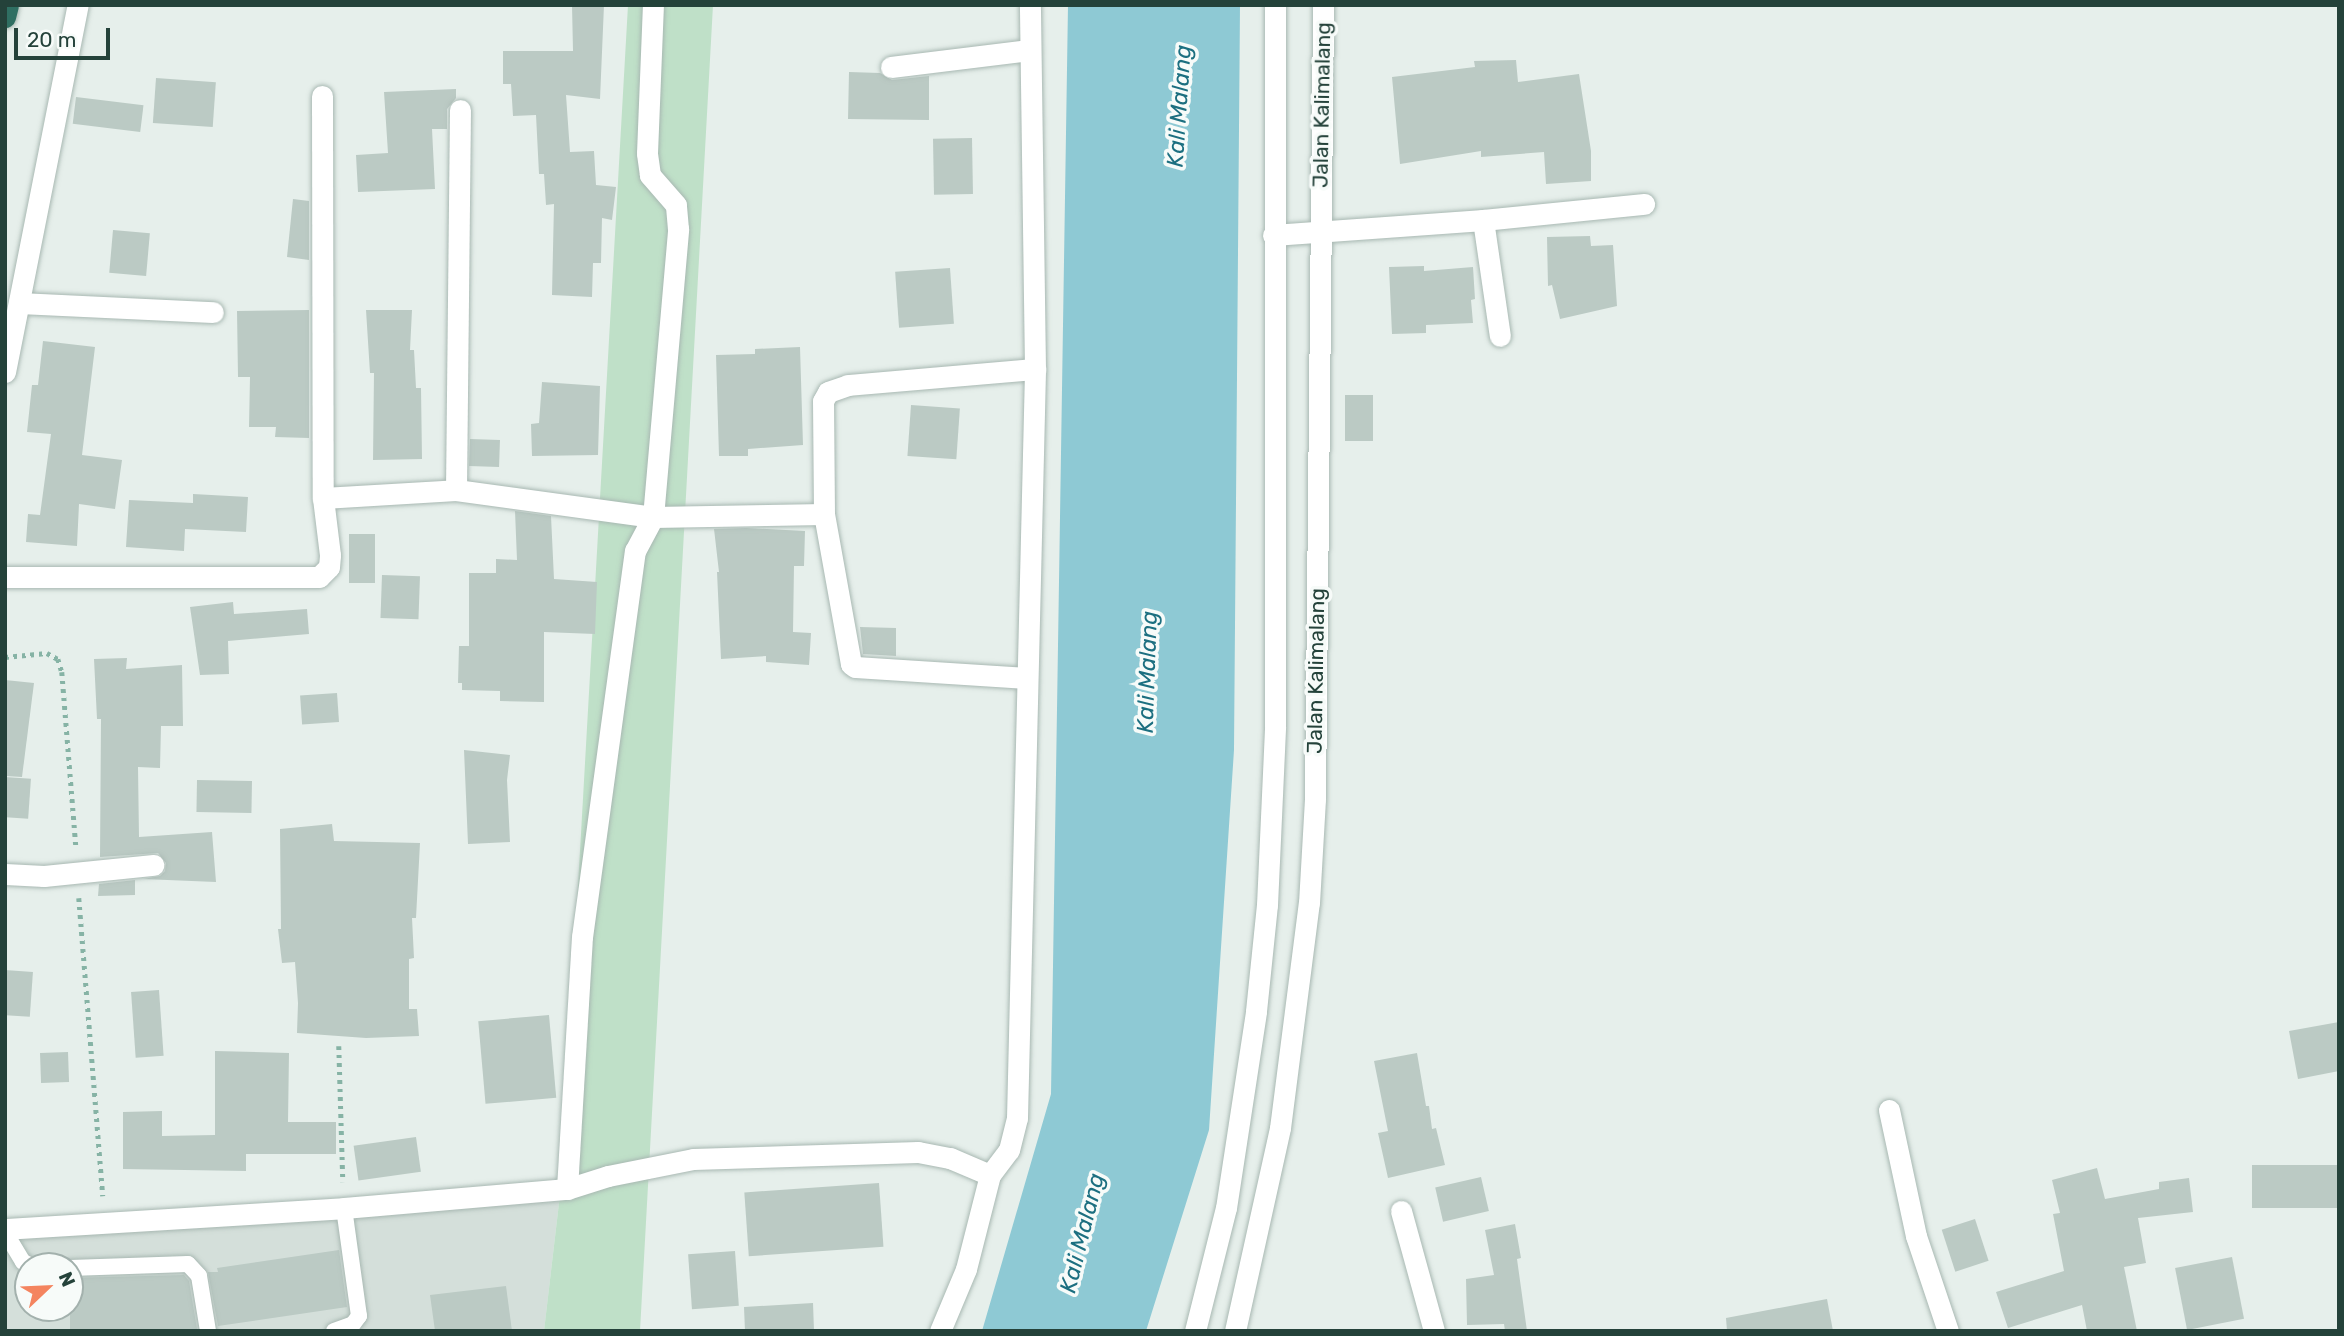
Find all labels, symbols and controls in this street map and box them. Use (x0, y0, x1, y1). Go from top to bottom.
scale bar (18, 14, 114, 58)
street label: Jalan Kalimalang (1308, 22, 1336, 188)
text: 20 m (27, 27, 76, 52)
water label: Kali Malang (1161, 44, 1197, 168)
street label: Jalan Kalimalang (1302, 588, 1330, 754)
water label: Kali Malang (1131, 610, 1163, 734)
water label: Kali Malang (1054, 1170, 1110, 1296)
north arrow (14, 1252, 84, 1322)
text: N (54, 1269, 80, 1290)

